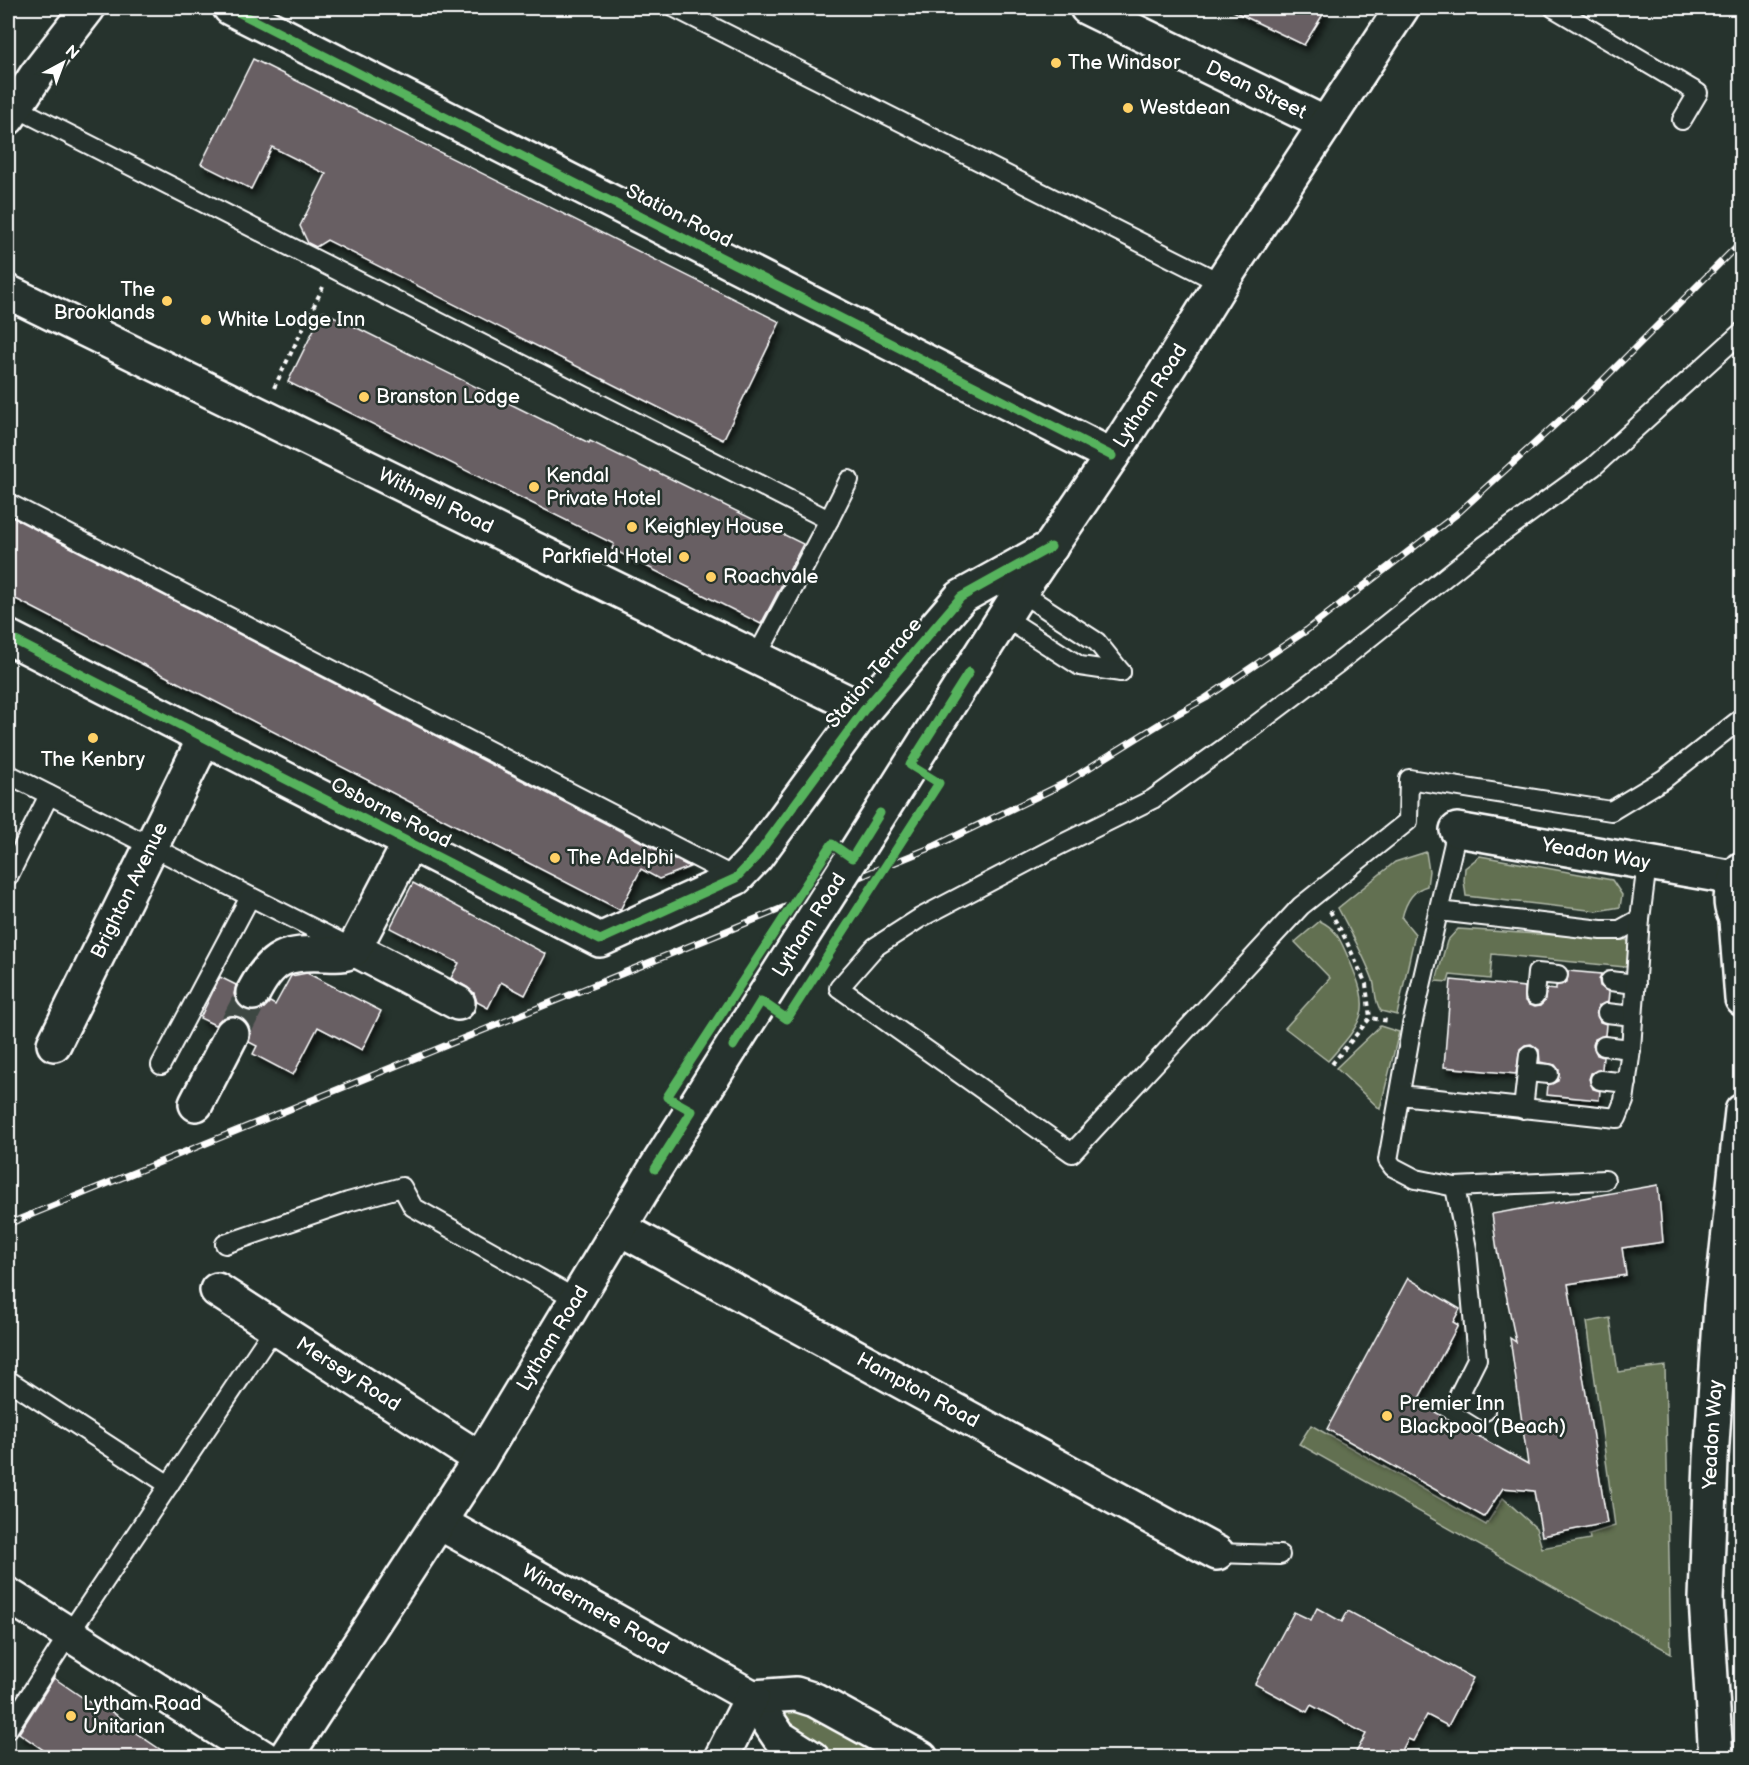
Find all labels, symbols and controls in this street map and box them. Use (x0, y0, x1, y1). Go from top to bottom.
north arrow (33, 33, 93, 93)
text: N (61, 42, 83, 64)
place label: The Windsor (1068, 51, 1181, 75)
marker: The Windsor (1049, 56, 1063, 70)
street label: Dean Street (1202, 56, 1310, 125)
place label: Westdean (1140, 96, 1230, 120)
marker: Westdean (1121, 101, 1135, 115)
street label: Station Road (622, 179, 736, 253)
place label: The Brooklands (54, 278, 155, 325)
marker: The Brooklands (160, 294, 174, 308)
place label: White Lodge Inn (218, 308, 365, 332)
marker: White Lodge Inn (199, 313, 213, 327)
street label: Lytham Road (1108, 340, 1192, 452)
place label: Branston Lodge (376, 385, 520, 409)
marker: Branston Lodge (357, 390, 371, 404)
street label: Withnell Road (374, 463, 497, 539)
place label: Kendal Private Hotel (546, 464, 661, 511)
marker: Kendal Private Hotel (527, 480, 541, 494)
place label: Keighley House (644, 515, 784, 539)
marker: Keighley House (625, 520, 639, 534)
place label: Parkfield Hotel (542, 545, 672, 569)
marker: Parkfield Hotel (677, 550, 691, 564)
place label: Roachvale (723, 565, 819, 589)
marker: Roachvale (704, 570, 718, 584)
street label: Station Terrace (821, 613, 927, 733)
marker: The Kenbry (86, 731, 100, 745)
place label: The Kenbry (41, 748, 145, 772)
street label: Osborne Road (327, 772, 455, 854)
street label: Brighton Avenue (86, 818, 173, 963)
street label: Yeadon Way (1539, 833, 1652, 875)
place label: The Adelphi (567, 846, 674, 870)
marker: The Adelphi (548, 851, 562, 865)
street label: Lytham Road (767, 869, 851, 982)
street label: Lytham Road (512, 1281, 594, 1395)
street label: Mersey Road (291, 1332, 405, 1417)
street label: Hampton Road (852, 1347, 983, 1433)
street label: Yeadon Way (1698, 1379, 1728, 1491)
place label: Premier Inn Blackpool (Beach) (1399, 1392, 1566, 1439)
marker: Premier Inn Blackpool (Beach) (1380, 1409, 1394, 1423)
street label: Windermere Road (518, 1559, 673, 1660)
place label: Lytham Road Unitarian (83, 1692, 202, 1739)
marker: Lytham Road Unitarian (64, 1709, 78, 1723)

